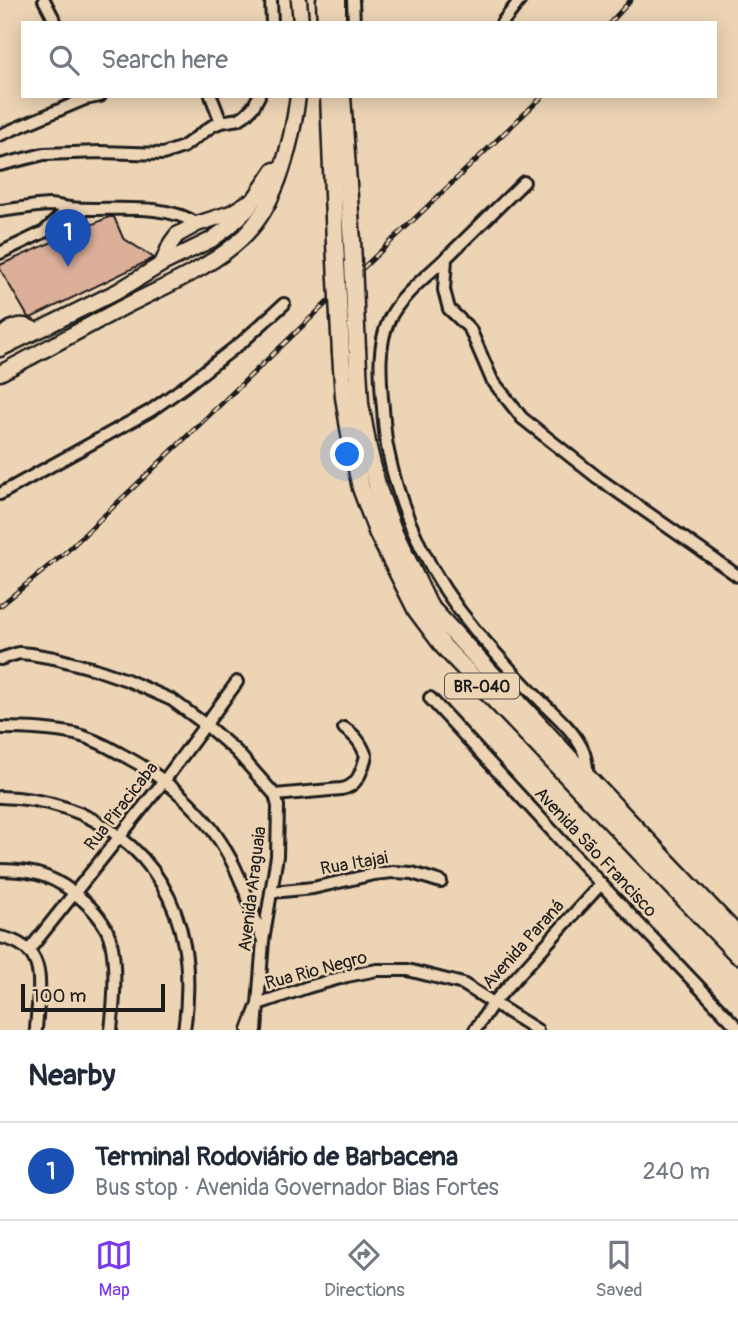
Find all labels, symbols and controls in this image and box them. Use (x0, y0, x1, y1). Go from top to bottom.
search box (21, 21, 717, 98)
icon: search (45, 41, 83, 79)
text: Search here (101, 44, 228, 76)
pin: 1 (45, 209, 91, 267)
your location (330, 437, 364, 471)
road number: BR-040 (445, 674, 519, 698)
street label: Rua Piracicaba (79, 757, 163, 855)
street label: Avenida São Francisco (529, 782, 662, 922)
street label: Avenida Araguaia (233, 825, 272, 953)
street label: Rua Itajai (319, 846, 390, 881)
street label: Avenida Paraná (477, 895, 569, 994)
street label: Rua Rio Negro (263, 946, 370, 995)
scale bar (21, 981, 164, 1013)
text: 100 m (32, 984, 86, 1008)
text: Nearby (28, 1057, 115, 1094)
text: Terminal Rodoviário de Barbacena (95, 1141, 458, 1173)
text: 1 (47, 1157, 56, 1186)
text: 240 m (643, 1157, 710, 1186)
text: Bus stop · Avenida Governador Bias Fortes (95, 1173, 499, 1202)
tab: Map (95, 1236, 133, 1302)
tab: Directions (324, 1236, 405, 1302)
tab: Saved (595, 1236, 643, 1302)

